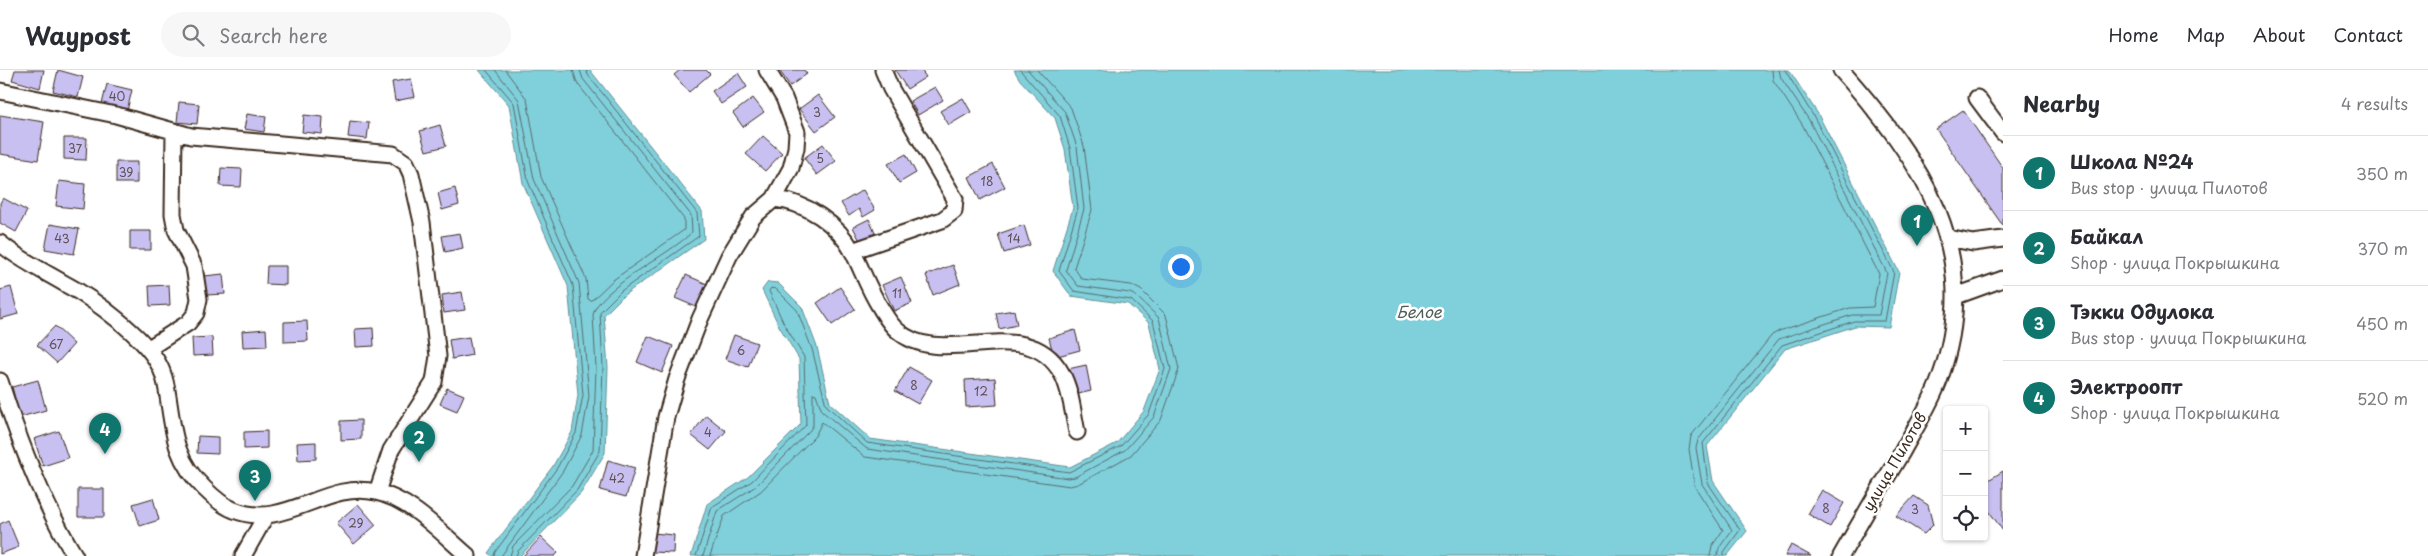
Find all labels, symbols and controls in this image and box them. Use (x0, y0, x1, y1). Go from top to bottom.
search box (161, 12, 511, 57)
text: Waypost (25, 17, 131, 53)
icon: search (179, 21, 207, 49)
text: Search here (219, 21, 328, 49)
text: Home (2108, 21, 2158, 48)
text: Map (2186, 21, 2225, 48)
text: About (2253, 21, 2305, 48)
text: Contact (2333, 21, 2403, 48)
house number: 40 (109, 87, 126, 105)
text: Nearby (2023, 87, 2100, 119)
text: 4 results (2341, 91, 2408, 115)
house number: 3 (813, 103, 821, 121)
house number: 37 (68, 139, 83, 157)
text: Школа №24 (2070, 147, 2193, 175)
house number: 5 (816, 149, 824, 167)
text: 1 (2035, 161, 2043, 185)
text: 350 m (2356, 161, 2408, 185)
house number: 39 (119, 163, 133, 181)
house number: 18 (981, 172, 993, 190)
text: Bus stop · улица Пилотов (2070, 175, 2268, 199)
pin: 1 (1901, 205, 1933, 246)
text: Байкал (2070, 222, 2143, 250)
house number: 43 (54, 229, 70, 247)
house number: 14 (1007, 229, 1021, 247)
text: 2 (2033, 236, 2045, 260)
text: 370 m (2358, 236, 2408, 260)
text: Shop · улица Покрышкина (2070, 250, 2279, 274)
your location (1168, 254, 1194, 280)
house number: 11 (892, 284, 902, 302)
text: Тэкки Одулока (2070, 297, 2214, 325)
water label: Белое (1396, 299, 1443, 323)
text: 3 (2034, 311, 2044, 335)
text: 450 m (2356, 311, 2408, 335)
text: Bus stop · улица Покрышкина (2070, 325, 2306, 349)
house number: 67 (49, 335, 64, 353)
house number: 6 (737, 341, 745, 359)
text: Электроопт (2070, 372, 2182, 400)
house number: 8 (910, 376, 918, 394)
house number: 12 (974, 382, 988, 400)
text: 4 (2034, 386, 2044, 410)
text: 520 m (2357, 386, 2408, 410)
text: Shop · улица Покрышкина (2070, 400, 2279, 424)
map controls (1943, 406, 1988, 541)
button: + (1943, 406, 1988, 451)
street label: улица Пилотов (1856, 407, 1932, 515)
pin: 4 (89, 413, 121, 454)
pin: 2 (403, 421, 435, 462)
house number: 4 (704, 423, 712, 441)
button: − (1943, 451, 1988, 496)
pin: 3 (239, 460, 271, 501)
house number: 42 (609, 469, 625, 487)
button: locate (1943, 496, 1988, 541)
house number: 8 (1822, 499, 1830, 517)
house number: 3 (1911, 500, 1919, 518)
house number: 29 (348, 514, 364, 532)

